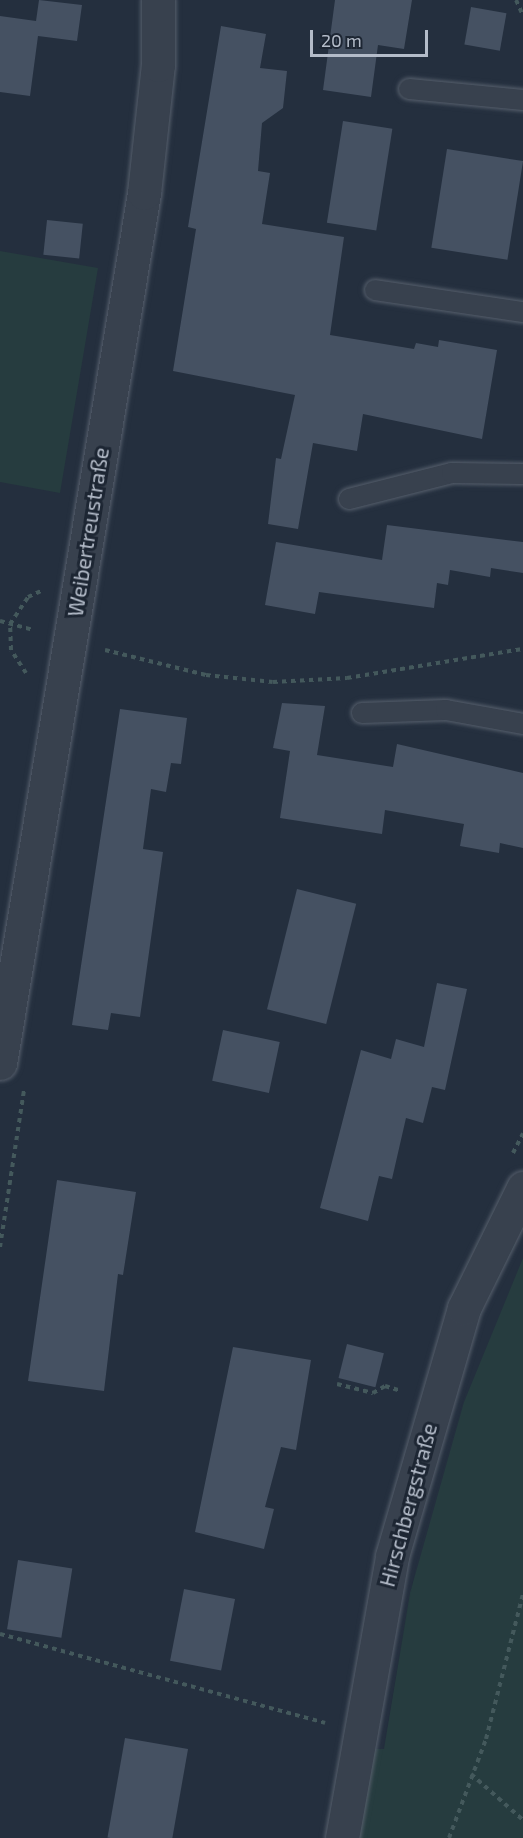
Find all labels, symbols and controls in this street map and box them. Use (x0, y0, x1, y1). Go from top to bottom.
scale bar (313, 18, 432, 56)
text: 20 m (321, 29, 362, 51)
street label: Weibertreustraße (62, 446, 114, 618)
street label: Hirschbergstraße (374, 1421, 442, 1589)

